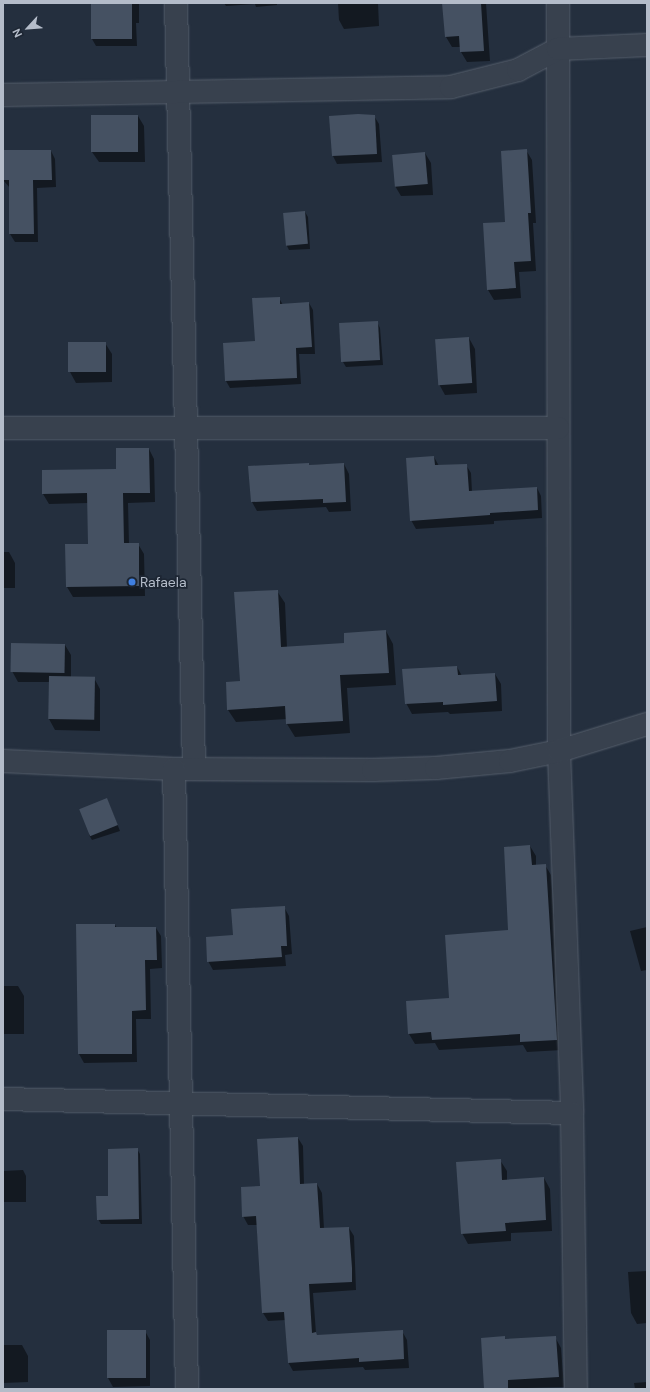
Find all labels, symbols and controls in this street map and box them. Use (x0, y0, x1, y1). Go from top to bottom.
north arrow (8, 8, 48, 48)
text: N (9, 27, 25, 40)
place label: Rafaela (140, 574, 187, 590)
marker: Rafaela (127, 577, 137, 587)

